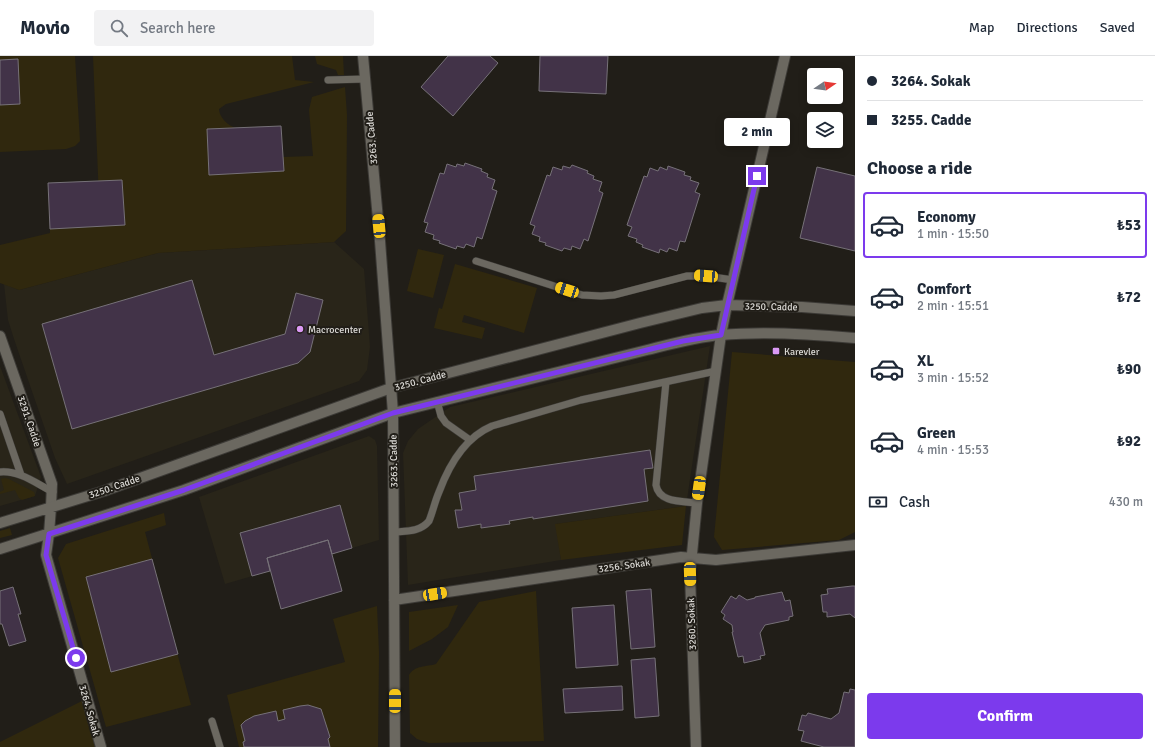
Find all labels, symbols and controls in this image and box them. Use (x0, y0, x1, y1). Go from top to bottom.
search box (94, 10, 374, 46)
text: Movio (20, 16, 70, 40)
icon: search (108, 17, 130, 39)
text: Search here (140, 19, 216, 37)
text: Map (969, 19, 995, 36)
text: Directions (1017, 19, 1078, 36)
text: Saved (1100, 19, 1135, 36)
north arrow (807, 68, 843, 104)
map controls (807, 68, 843, 148)
text: 3264. Sokak (891, 72, 971, 90)
street label: 3263. Cadde (364, 111, 380, 165)
text: 3255. Cadde (891, 111, 971, 129)
button: layers (807, 112, 843, 148)
callout: 2 min (724, 118, 790, 146)
text: 2 min (741, 124, 773, 140)
text: Choose a ride (867, 157, 972, 179)
route end (748, 167, 766, 185)
icon: car (869, 207, 905, 243)
text: Economy (917, 208, 976, 226)
car (372, 214, 386, 238)
text: ₺53 (1117, 216, 1141, 234)
text: 1 min · 15:50 (917, 226, 989, 242)
car (694, 269, 718, 283)
icon: car (869, 279, 905, 315)
text: Comfort (917, 280, 971, 298)
car (554, 281, 580, 299)
text: ₺72 (1117, 288, 1141, 306)
text: 2 min · 15:51 (917, 298, 989, 314)
street label: 3250. Cadde (744, 301, 798, 313)
marker: Macrocenter (295, 324, 305, 334)
place label: Macrocenter (308, 324, 362, 336)
marker: Karevler (771, 346, 781, 356)
place label: Karevler (784, 346, 820, 358)
icon: car (869, 351, 905, 387)
text: XL (917, 352, 934, 370)
text: ₺90 (1117, 360, 1141, 378)
street label: 3250. Cadde (393, 368, 447, 394)
text: 3 min · 15:52 (917, 370, 989, 386)
street label: 3291. Cadde (15, 394, 43, 448)
icon: car (869, 423, 905, 459)
text: Green (917, 424, 956, 442)
text: ₺92 (1117, 432, 1141, 450)
street label: 3263. Cadde (388, 434, 400, 488)
text: 4 min · 15:53 (917, 442, 989, 458)
street label: 3250. Cadde (87, 473, 141, 501)
car (691, 475, 707, 501)
icon: cash (867, 491, 889, 513)
text: Cash (899, 493, 930, 511)
text: 430 m (1109, 494, 1143, 510)
street label: 3256. Sokak (597, 556, 651, 576)
car (684, 562, 696, 586)
car (422, 586, 448, 602)
street label: 3260. Sokak (685, 598, 699, 650)
route start (67, 649, 85, 667)
street label: 3264. Sokak (76, 683, 102, 737)
car (389, 689, 401, 713)
button: Confirm (867, 693, 1143, 739)

